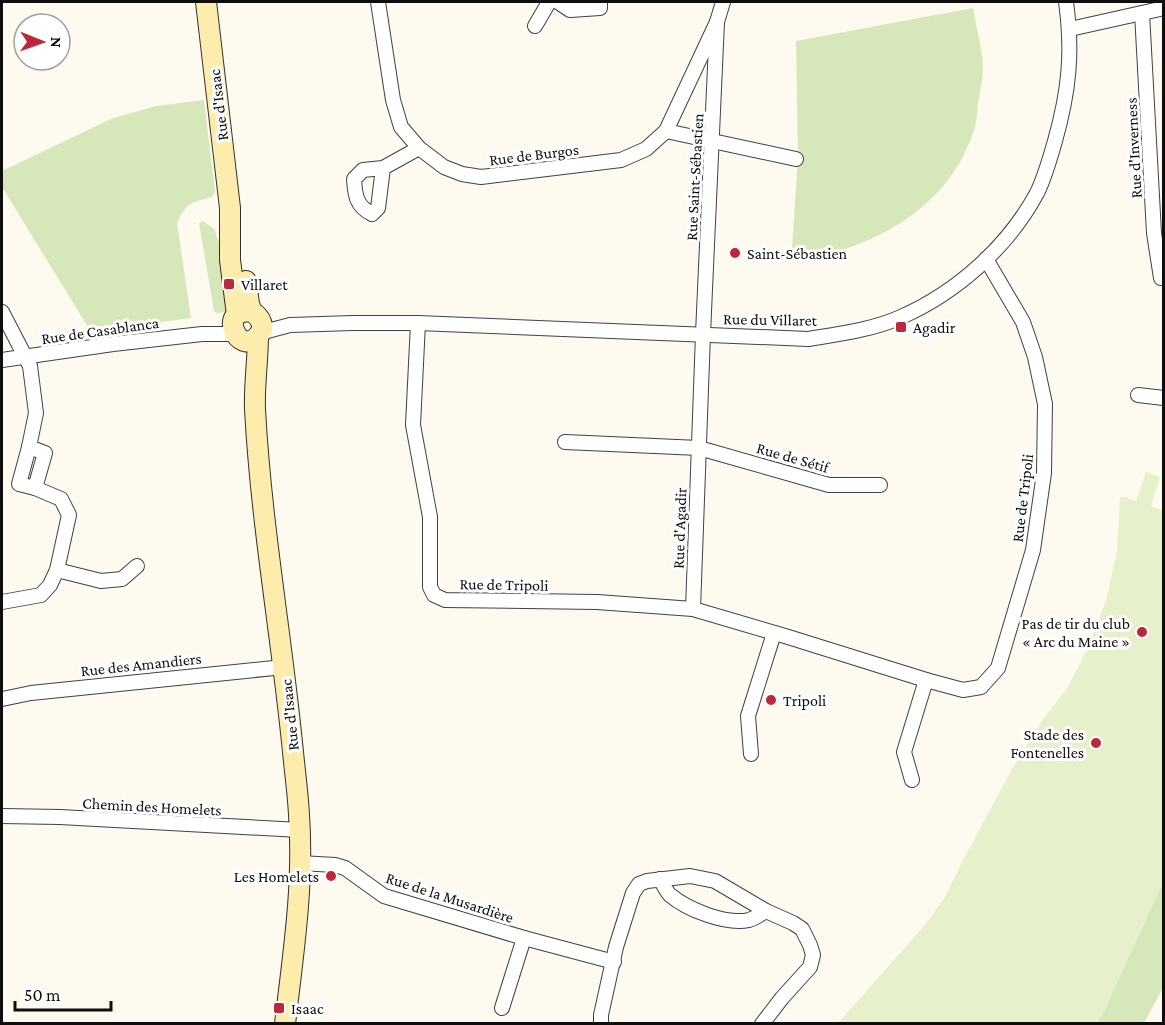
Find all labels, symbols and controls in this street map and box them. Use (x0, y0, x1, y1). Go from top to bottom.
north arrow (12, 12, 72, 72)
text: N (48, 37, 65, 48)
street label: Rue d'Isaac (206, 68, 231, 142)
street label: Rue d'Inverness (1122, 97, 1145, 199)
street label: Rue Saint-Sébastien (683, 113, 706, 241)
street label: Rue de Burgos (488, 141, 580, 169)
place label: Saint-Sébastien (747, 245, 848, 262)
marker: Saint-Sébastien (728, 246, 742, 260)
place label: Villaret (241, 276, 288, 293)
marker: Villaret (222, 277, 236, 291)
street label: Rue du Villaret (723, 310, 818, 329)
street label: Rue de Casablanca (40, 314, 161, 347)
place label: Agadir (913, 319, 956, 337)
marker: Agadir (894, 320, 908, 334)
street label: Rue de Sétif (755, 439, 832, 476)
street label: Rue de Tripoli (1009, 453, 1037, 543)
street label: Rue d'Agadir (670, 487, 690, 569)
street label: Rue de Tripoli (459, 575, 549, 595)
place label: Pas de tir du club « Arc du Maine » (1022, 615, 1130, 650)
marker: Pas de tir du club « Arc du Maine » (1135, 625, 1149, 639)
street label: Rue des Amandiers (80, 650, 202, 679)
street label: Rue d'Isaac (277, 678, 302, 752)
place label: Tripoli (783, 692, 826, 710)
marker: Tripoli (764, 693, 778, 707)
place label: Stade des Fontenelles (1010, 726, 1084, 761)
marker: Stade des Fontenelles (1089, 736, 1103, 750)
street label: Chemin des Homelets (82, 794, 222, 819)
place label: Les Homelets (234, 868, 319, 885)
marker: Les Homelets (324, 869, 338, 883)
street label: Rue de la Musardière (384, 869, 516, 926)
scale bar (15, 974, 111, 1012)
text: 50 m (24, 985, 61, 1005)
place label: Isaac (291, 1000, 324, 1017)
marker: Isaac (272, 1001, 286, 1015)

